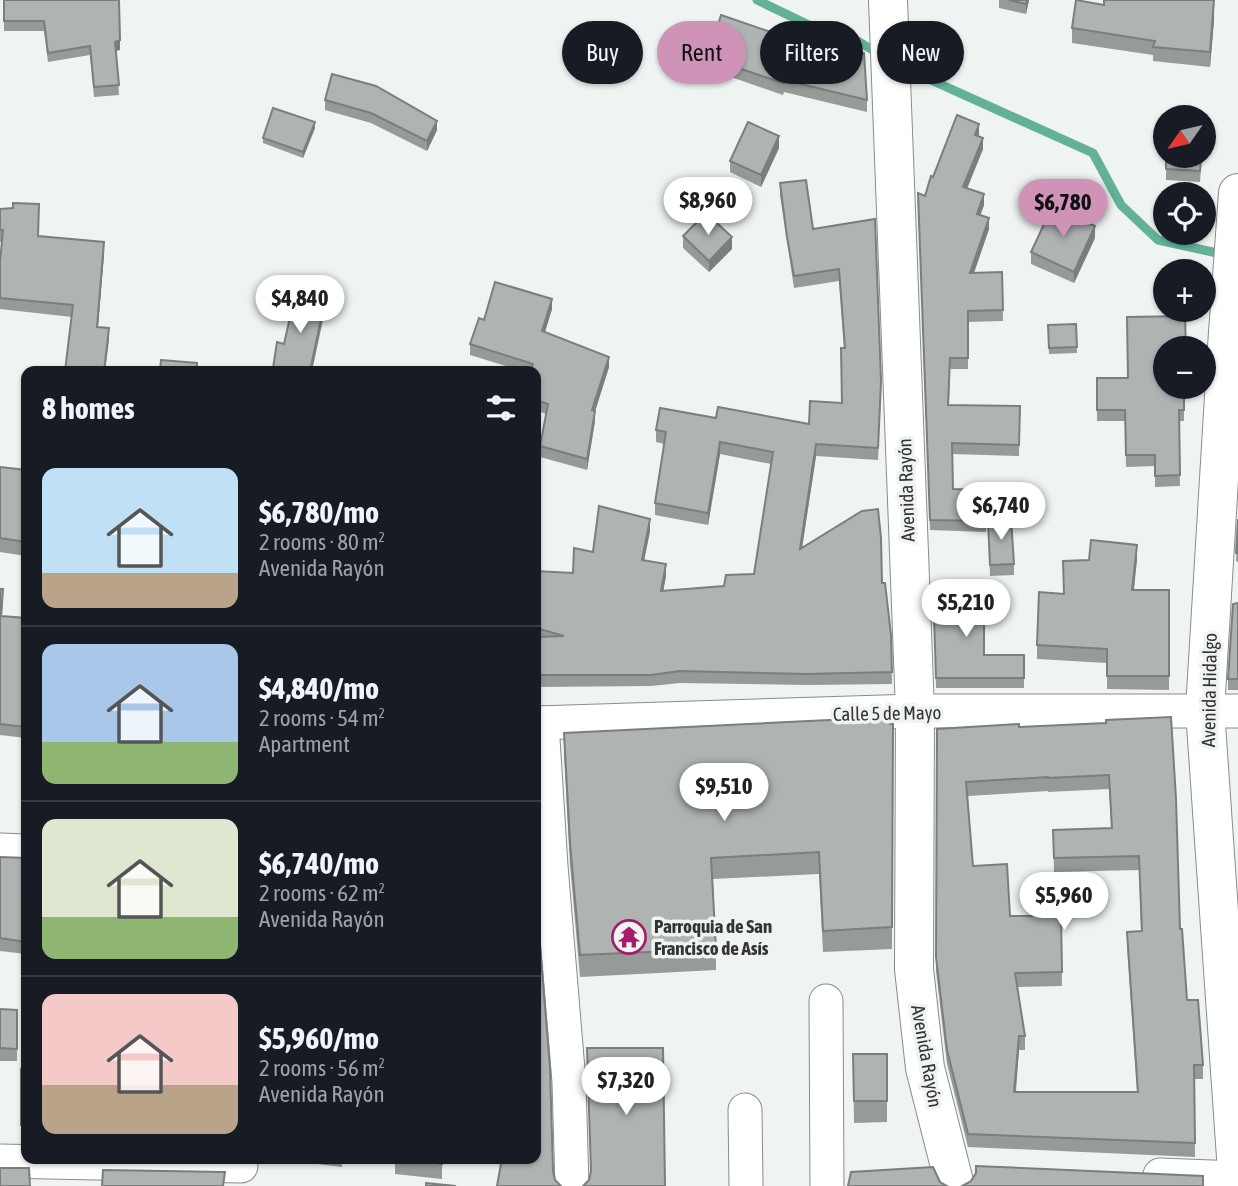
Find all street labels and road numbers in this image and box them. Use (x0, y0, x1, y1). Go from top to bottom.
street label: Avenida Rayón (893, 438, 919, 542)
street label: Avenida Hidalgo (1197, 633, 1221, 747)
street label: Calle 5 de Mayo (833, 701, 941, 725)
street label: Avenida Rayón (907, 1003, 947, 1109)

